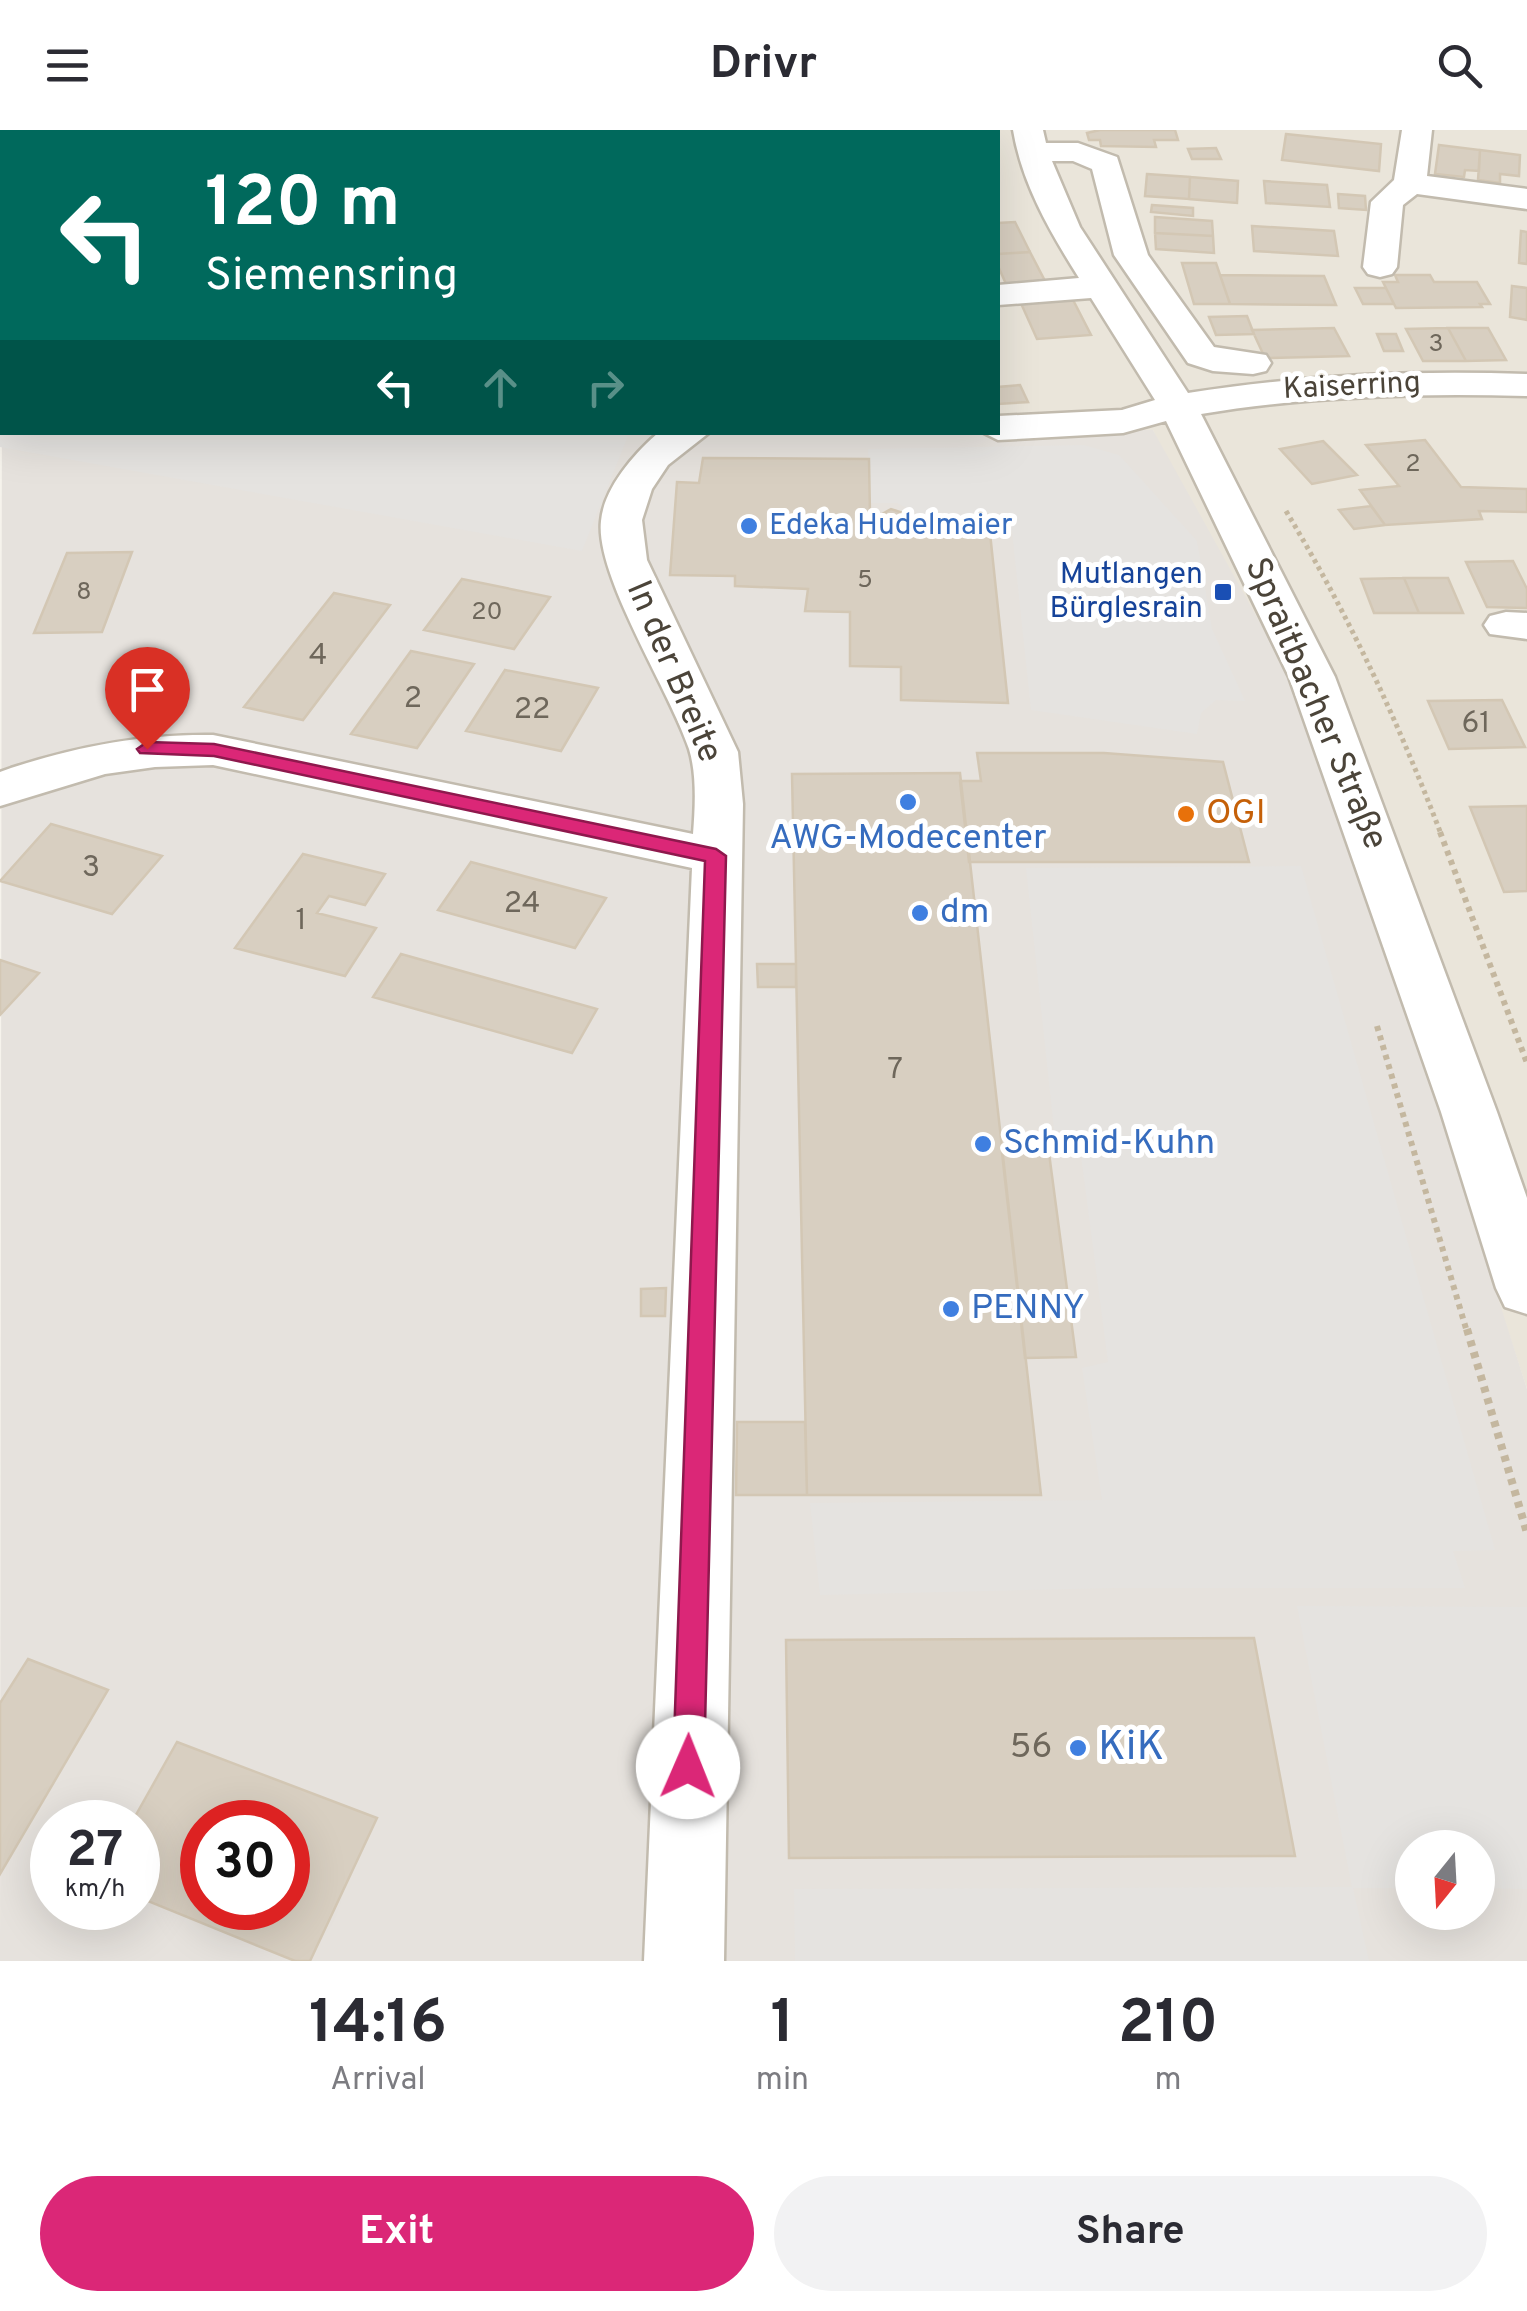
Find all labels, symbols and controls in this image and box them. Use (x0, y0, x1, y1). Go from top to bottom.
text: Drivr (710, 37, 817, 94)
icon: menu (40, 38, 95, 93)
icon: search (1432, 38, 1487, 93)
text: 120 m (205, 162, 401, 251)
icon: left (40, 170, 170, 300)
text: Siemensring (205, 249, 458, 306)
house number: 3 (1428, 329, 1444, 361)
icon: left (368, 360, 423, 415)
icon: ahead (473, 360, 528, 415)
icon: right (578, 360, 633, 415)
street label: Kaiserring (1282, 365, 1422, 409)
house number: 2 (1405, 449, 1421, 481)
place label: Edeka Hudelmaier (769, 508, 1013, 545)
marker: Edeka Hudelmaier (738, 515, 760, 537)
street label: Spraitbacher Straße (1234, 551, 1396, 857)
place label: Mutlangen Bürglesrain (1049, 557, 1203, 628)
house number: 5 (857, 565, 873, 597)
street label: In der Breite (615, 574, 731, 770)
house number: 8 (76, 577, 92, 609)
marker: Mutlangen Bürglesrain (1212, 581, 1234, 603)
house number: 20 (471, 597, 503, 629)
house number: 4 (309, 638, 327, 675)
pin (105, 647, 190, 750)
icon: arrive (120, 662, 175, 717)
house number: 2 (404, 681, 422, 718)
house number: 22 (514, 692, 550, 729)
house number: 61 (1461, 706, 1491, 743)
marker: AWG-Modecenter (897, 791, 919, 813)
place label: OGI (1206, 792, 1266, 836)
marker: OGI (1175, 803, 1197, 825)
place label: AWG-Modecenter (769, 817, 1047, 861)
house number: 3 (82, 850, 100, 887)
house number: 24 (504, 886, 540, 923)
place label: dm (940, 891, 989, 935)
marker: dm (909, 902, 931, 924)
house number: 1 (295, 903, 307, 940)
house number: 7 (887, 1052, 903, 1089)
place label: Schmid-Kuhn (1003, 1122, 1215, 1166)
marker: Schmid-Kuhn (972, 1133, 994, 1155)
place label: PENNY (971, 1287, 1085, 1331)
marker: PENNY (940, 1298, 962, 1320)
position arrow (636, 1715, 740, 1819)
place label: KiK (1098, 1722, 1164, 1775)
house number: 56 (1010, 1726, 1052, 1770)
marker: KiK (1067, 1737, 1089, 1759)
speed limit sign: 30 (180, 1800, 310, 1930)
text: 27 (67, 1821, 123, 1884)
north arrow (1395, 1830, 1495, 1930)
map controls (1395, 1830, 1495, 1930)
text: km/h (65, 1874, 125, 1906)
text: 14:16 (309, 1988, 447, 2064)
text: 1 (770, 1988, 794, 2064)
text: 210 (1118, 1988, 1218, 2064)
text: Arrival (330, 2061, 426, 2101)
text: min (756, 2061, 809, 2101)
text: m (1154, 2061, 1182, 2101)
button: Exit (40, 2176, 754, 2291)
button: Share (774, 2176, 1487, 2291)

